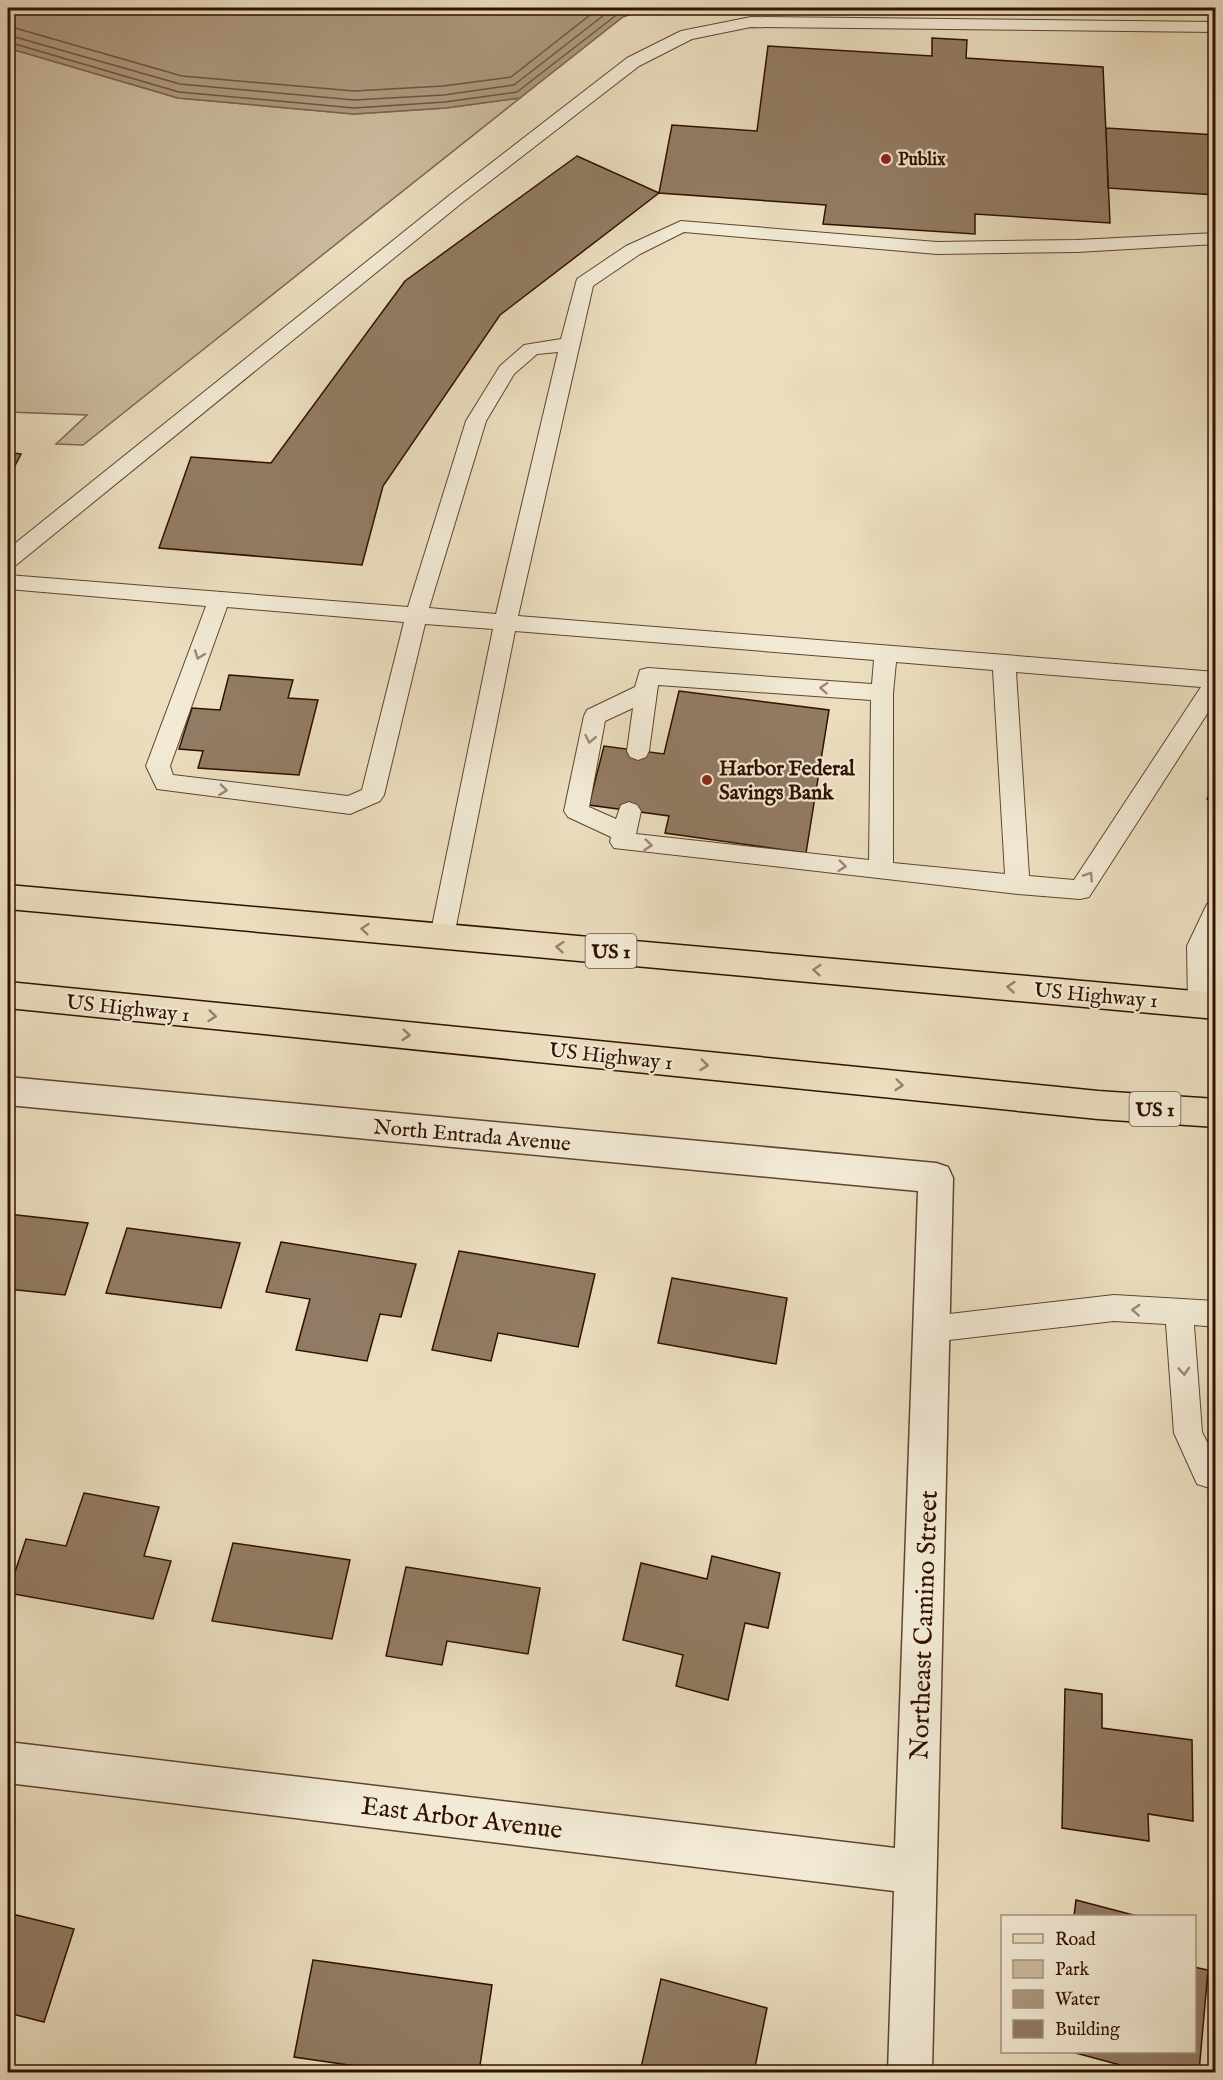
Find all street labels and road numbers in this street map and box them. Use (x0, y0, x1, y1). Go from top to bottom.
road number: US 1 (586, 934, 636, 968)
street label: US Highway 1 (1033, 978, 1159, 1015)
street label: US Highway 1 (65, 990, 191, 1029)
street label: US Highway 1 (548, 1038, 674, 1077)
road number: US 1 (1130, 1092, 1180, 1126)
street label: North Entrada Avenue (372, 1114, 572, 1159)
street label: Northeast Camino Street (903, 1490, 946, 1760)
street label: East Arbor Avenue (359, 1790, 564, 1847)

